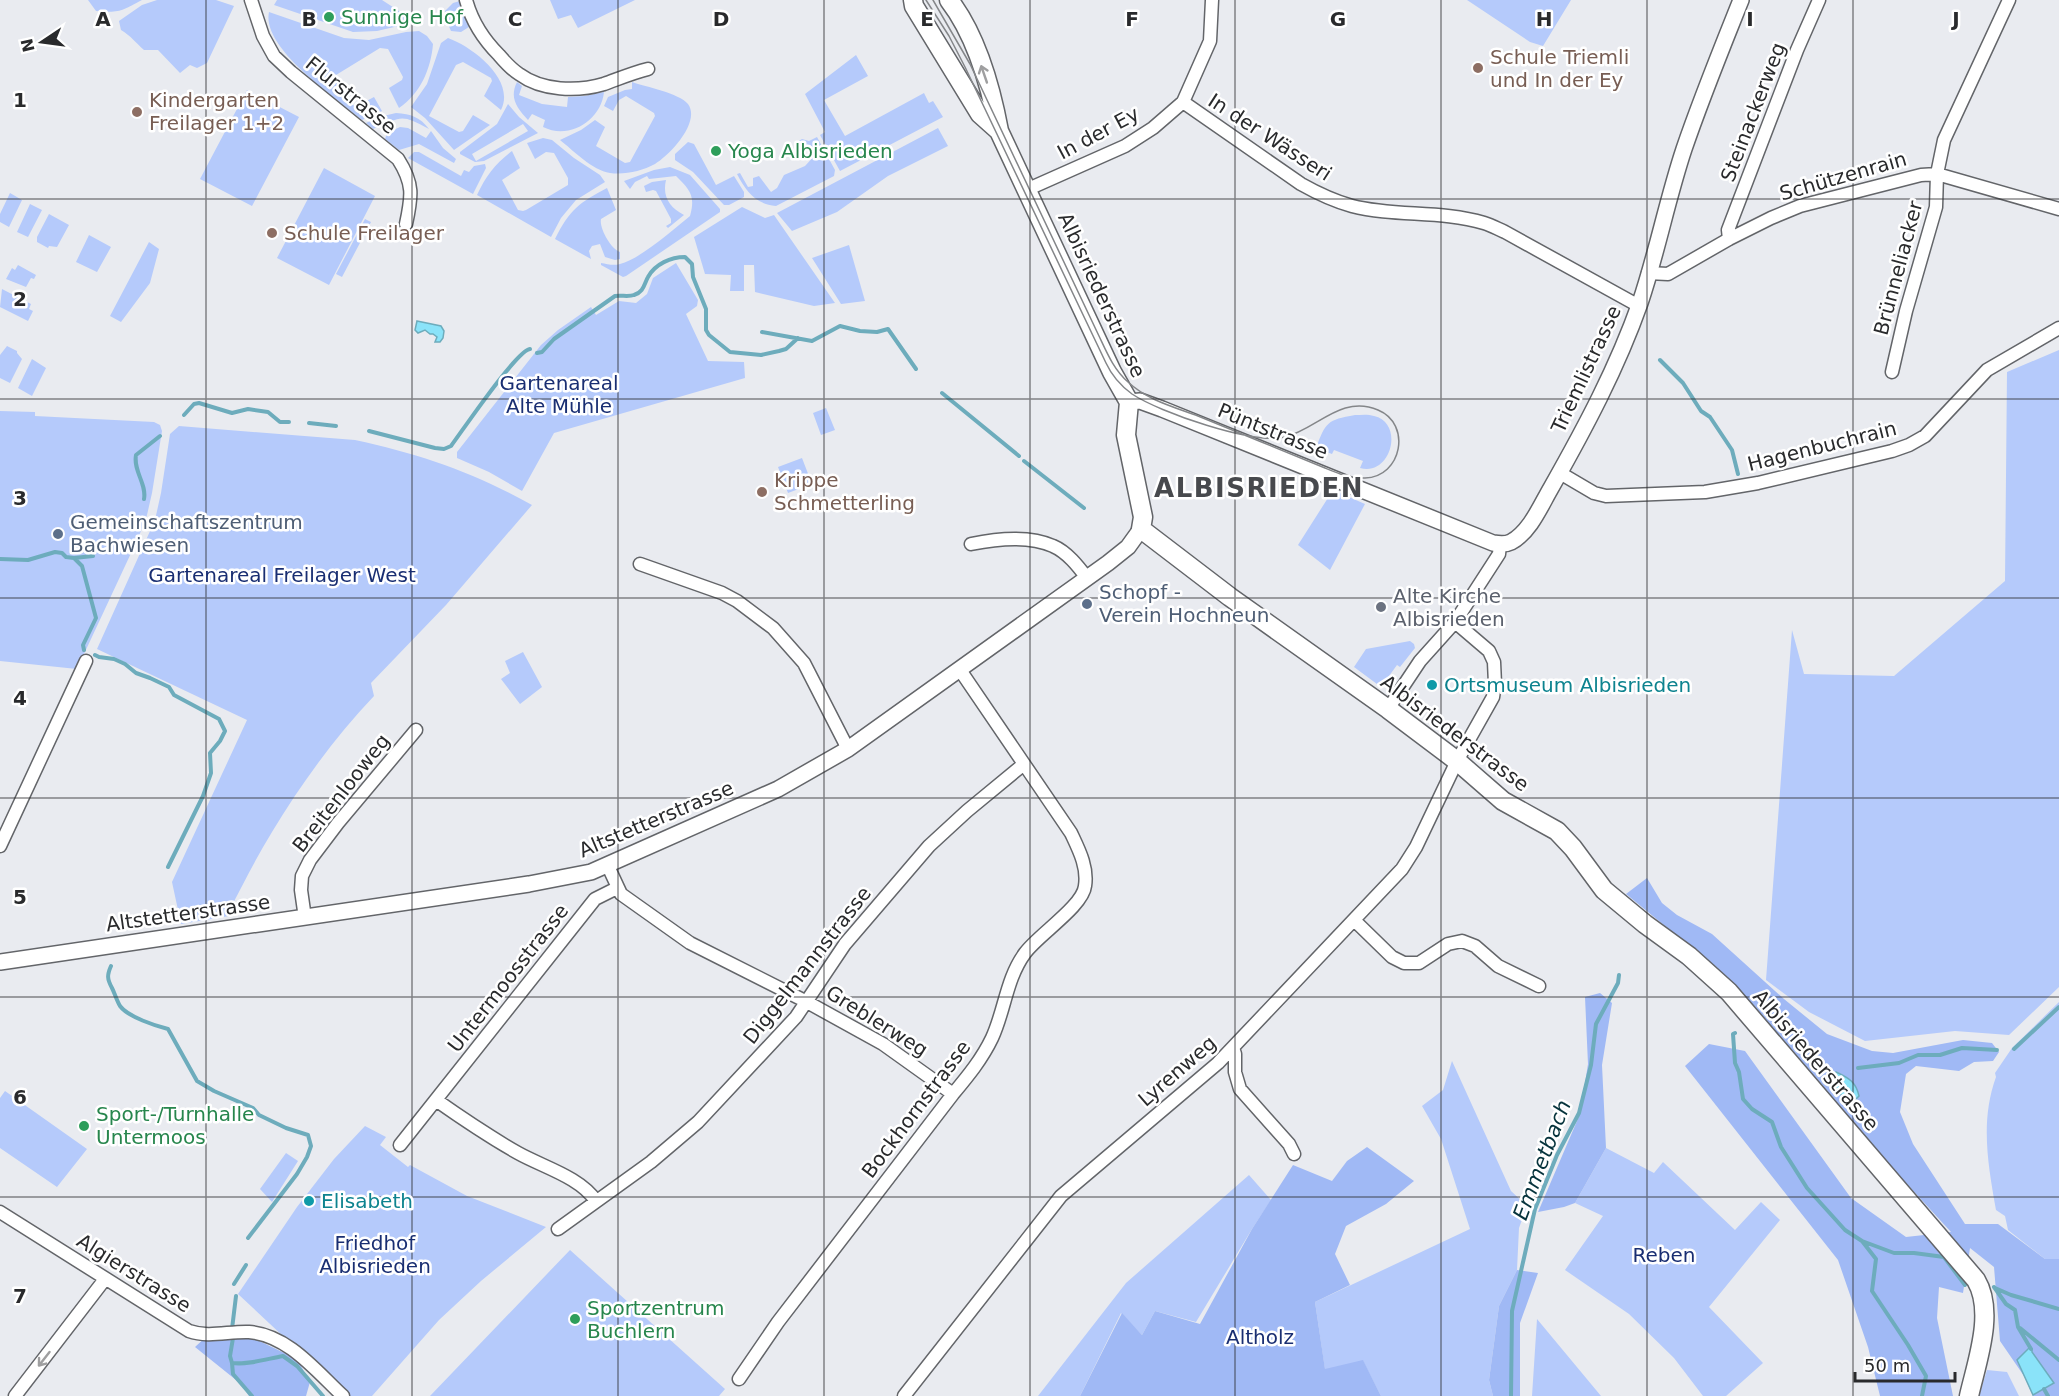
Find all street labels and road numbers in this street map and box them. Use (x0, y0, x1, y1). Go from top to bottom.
street label: Steinackerweg (1715, 39, 1791, 185)
street label: Flurstrasse (301, 51, 401, 139)
street label: In der Wässeri (1204, 88, 1336, 186)
street label: In der Ey (1053, 101, 1143, 164)
street label: Schützenrain (1777, 146, 1909, 206)
street label: Brünneliacker (1869, 197, 1928, 338)
street label: Albisriederstrasse (1053, 209, 1151, 381)
street label: Triemlistrasse (1546, 301, 1626, 437)
street label: Püntstrasse (1214, 398, 1332, 464)
street label: Hagenbuchrain (1745, 416, 1899, 476)
street label: Albisriederstrasse (1376, 670, 1534, 796)
street label: Breitenlooweg (287, 729, 395, 857)
street label: Altstetterstrasse (575, 776, 737, 862)
street label: Diggelmannstrasse (738, 881, 876, 1049)
street label: Altstetterstrasse (104, 890, 272, 936)
street label: Untermoosstrasse (443, 899, 573, 1057)
street label: Greblerweg (822, 980, 932, 1062)
street label: Albisriederstrasse (1748, 985, 1884, 1135)
street label: Lyrenweg (1133, 1031, 1221, 1111)
street label: Bockhornstrasse (856, 1036, 976, 1182)
street label: Algierstrasse (73, 1228, 195, 1318)

